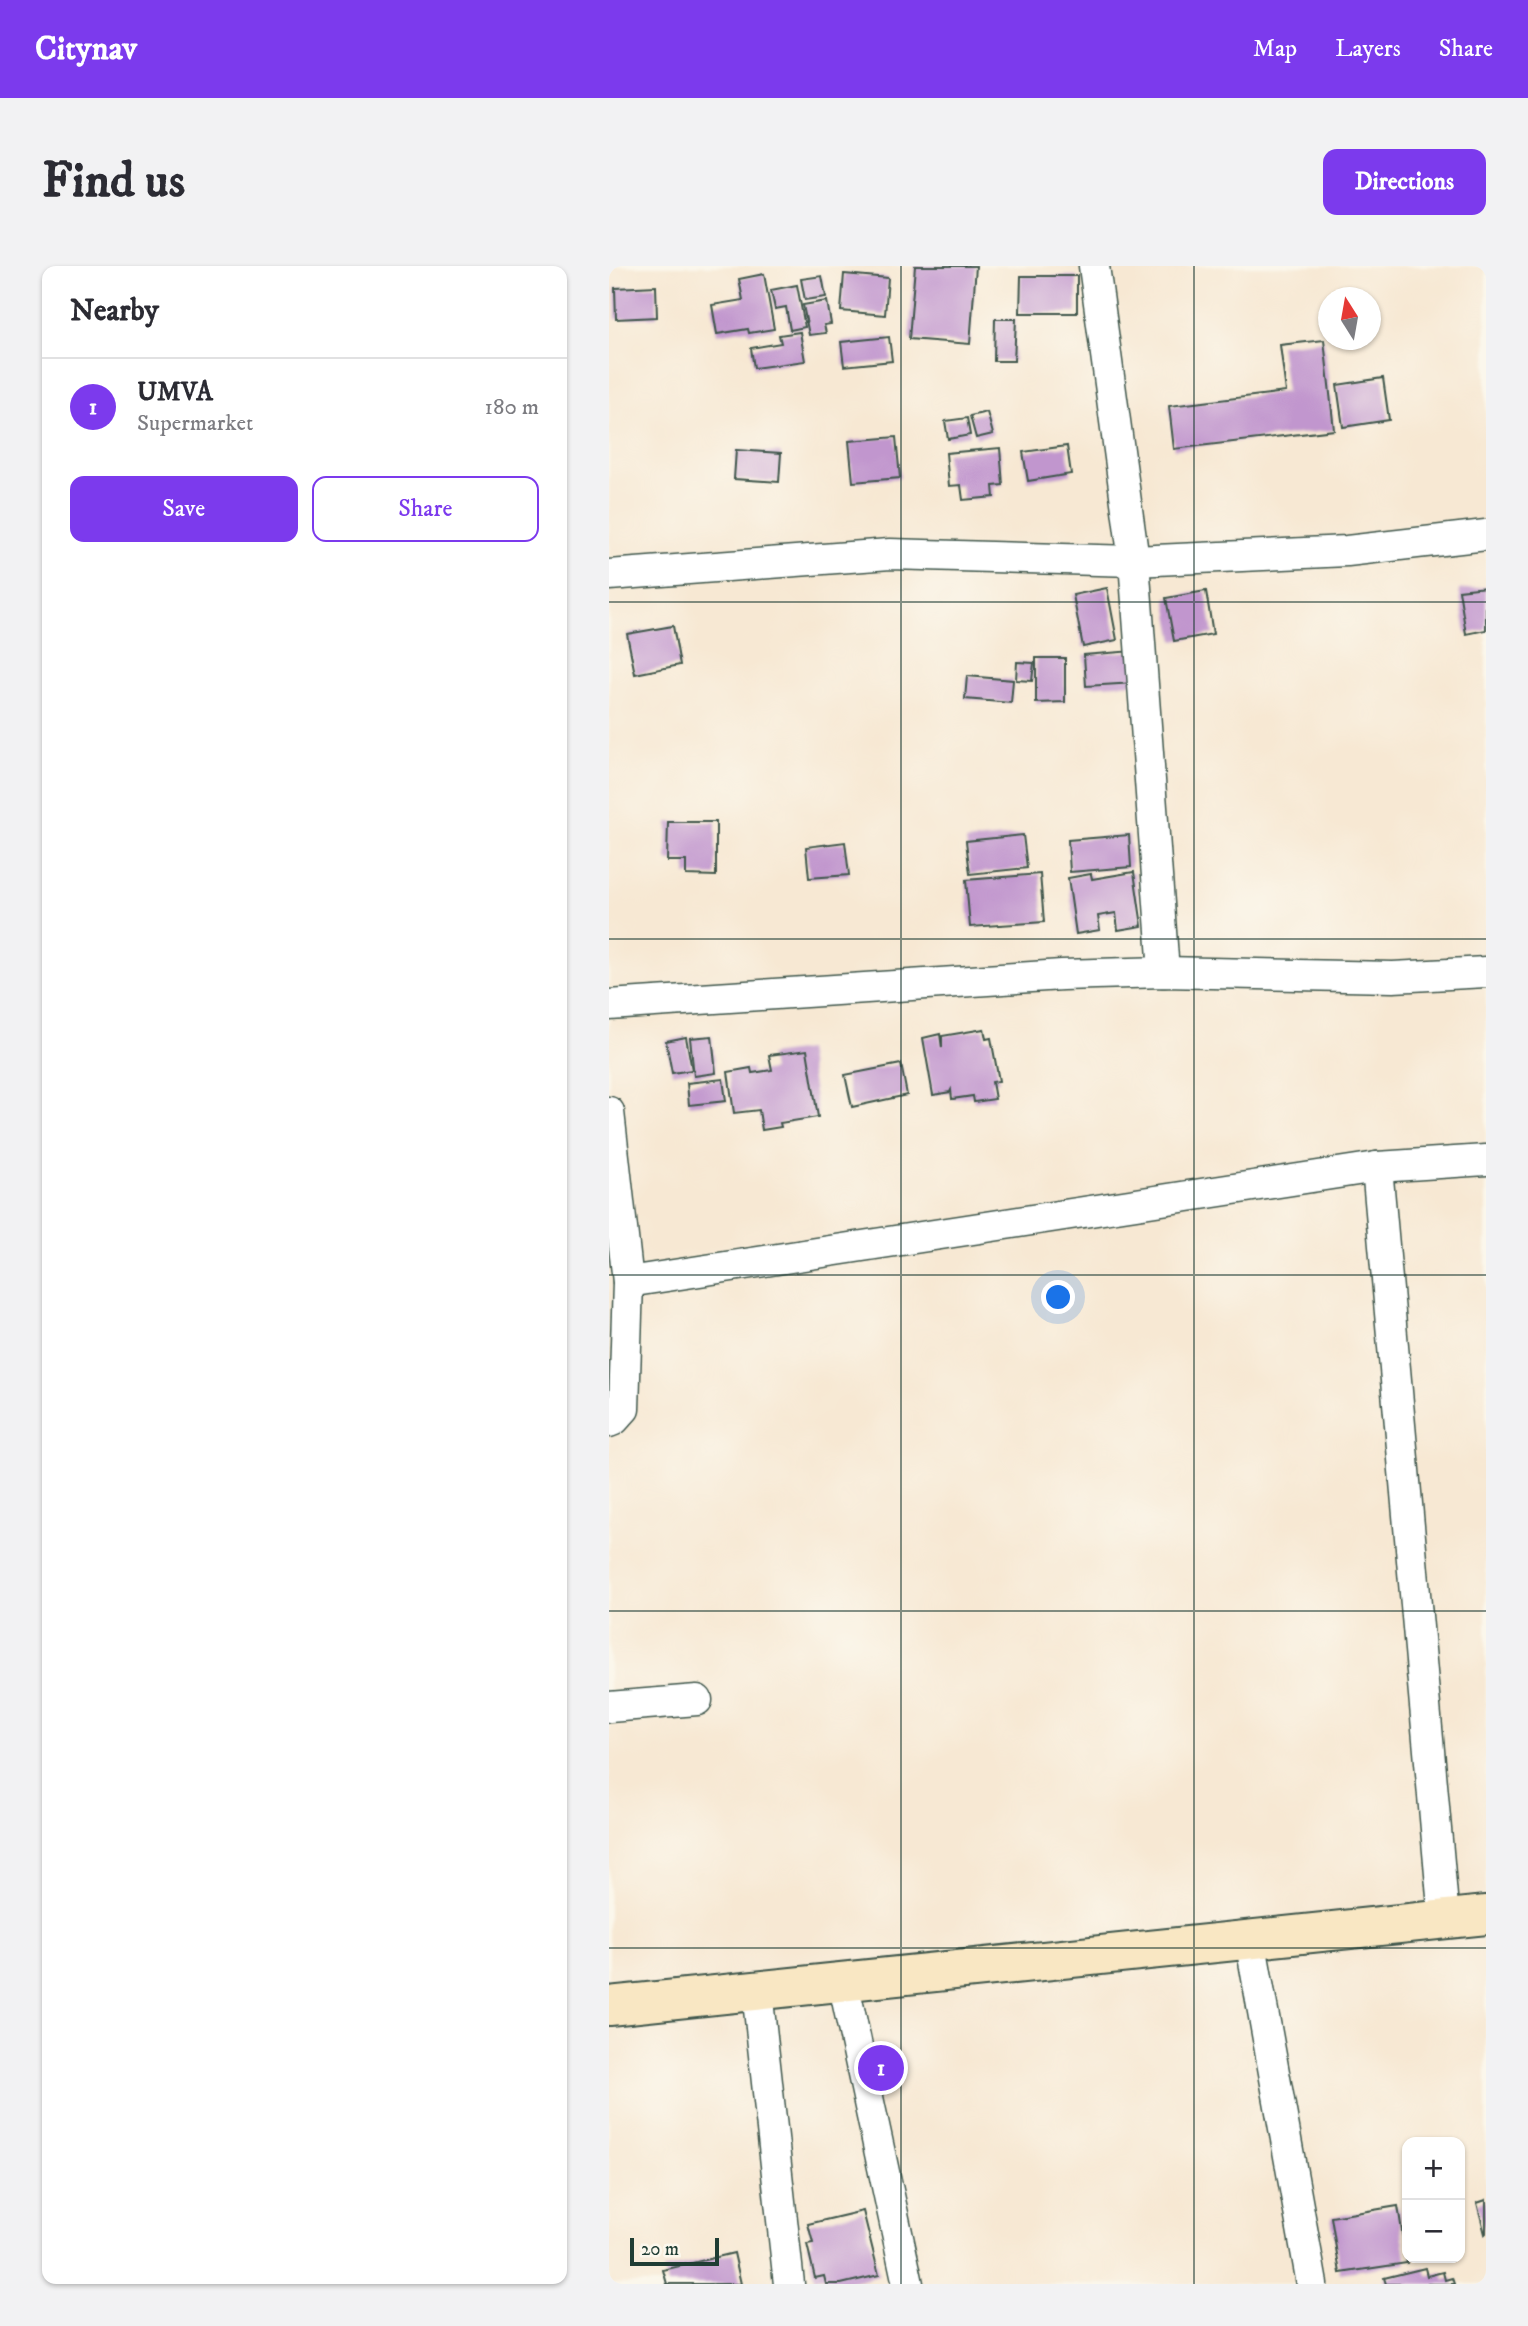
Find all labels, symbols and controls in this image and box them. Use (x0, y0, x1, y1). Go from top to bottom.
text: Citynav (35, 29, 137, 70)
text: Map (1253, 34, 1297, 64)
text: Layers (1335, 34, 1401, 64)
text: Share (1439, 34, 1493, 64)
button: Directions (1323, 149, 1486, 215)
text: Find us (42, 151, 185, 213)
north arrow (1318, 287, 1381, 350)
text: Nearby (70, 293, 159, 330)
text: UMVA (137, 376, 213, 409)
text: 1 (89, 393, 97, 422)
text: 180 m (484, 393, 539, 422)
text: Supermarket (137, 409, 253, 438)
button: Save (70, 476, 298, 542)
button: Share (312, 476, 539, 542)
your location (1041, 1280, 1075, 1314)
pin: 1 (858, 2042, 904, 2094)
map controls (1402, 2137, 1465, 2263)
button: + (1402, 2137, 1465, 2200)
button: − (1402, 2200, 1465, 2263)
scale bar (630, 2235, 719, 2267)
text: 20 m (641, 2238, 679, 2261)

